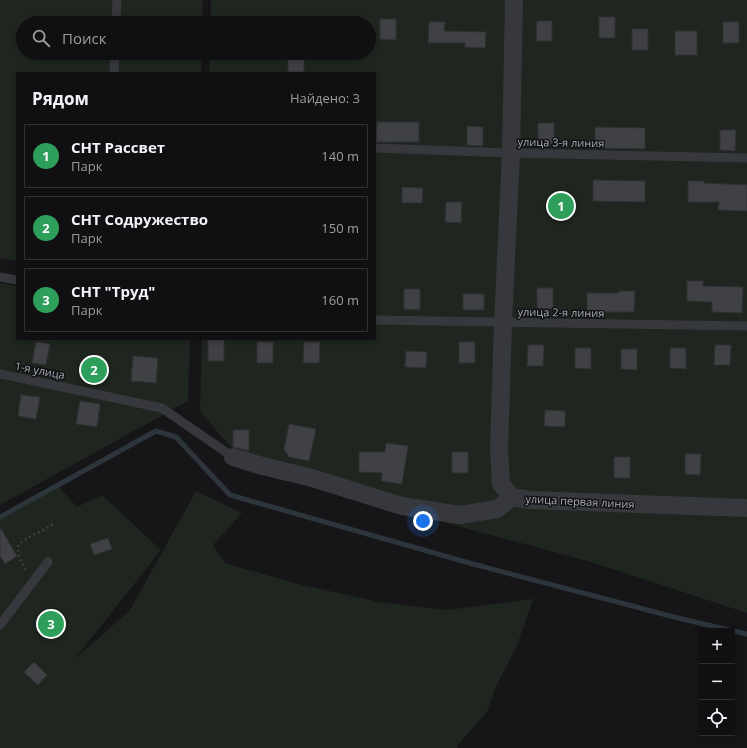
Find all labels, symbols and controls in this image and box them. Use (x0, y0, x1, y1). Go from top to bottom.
search box (16, 16, 376, 60)
icon: search (30, 27, 52, 49)
text: Поиск (62, 28, 106, 48)
text: Рядом (32, 87, 89, 110)
text: Найдено: 3 (290, 89, 360, 107)
street label: улица 3-я линия (517, 134, 605, 150)
text: СНТ Рассвет (71, 137, 165, 157)
text: 1 (42, 147, 50, 165)
text: 140 m (321, 147, 359, 165)
text: Парк (71, 157, 102, 175)
pin: 1 (548, 191, 574, 221)
text: СНТ Содружество (71, 209, 208, 229)
text: 2 (42, 219, 50, 237)
text: 150 m (321, 219, 359, 237)
text: Парк (71, 229, 102, 247)
text: СНТ "Труд" (71, 281, 155, 301)
text: 3 (42, 291, 50, 309)
text: 160 m (321, 291, 359, 309)
text: Парк (71, 301, 102, 319)
street label: улица 2-я линия (517, 304, 605, 320)
pin: 2 (81, 355, 107, 385)
street label: 1-я улица (14, 358, 66, 382)
street label: улица первая линия (525, 491, 635, 511)
your location (413, 511, 433, 531)
pin: 3 (38, 609, 64, 639)
map controls (699, 628, 735, 736)
button: + (699, 628, 735, 664)
button: − (699, 664, 735, 700)
button: locate (699, 700, 735, 736)

